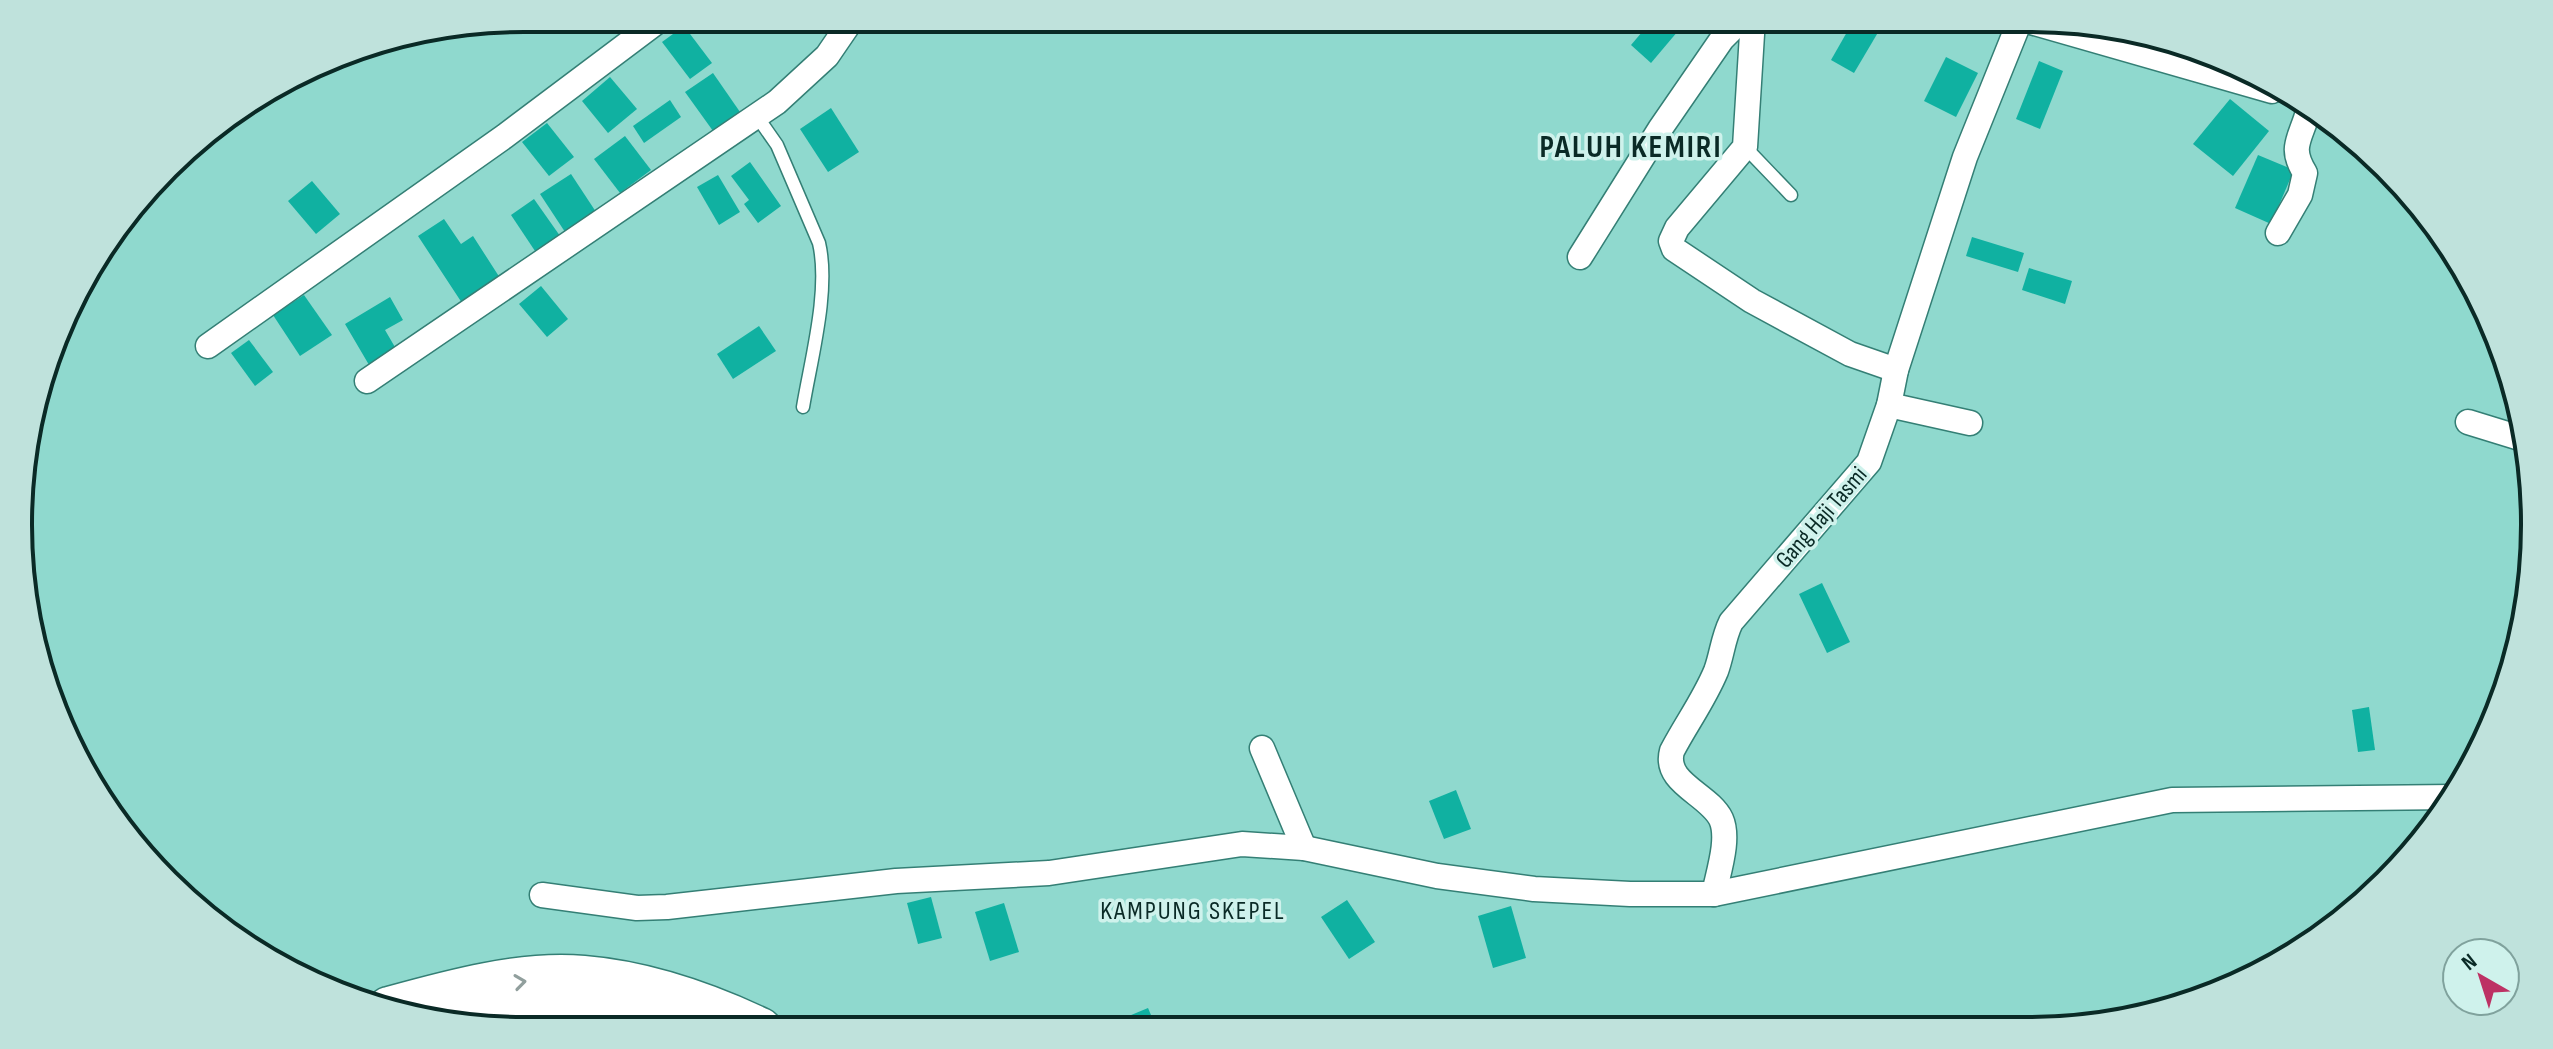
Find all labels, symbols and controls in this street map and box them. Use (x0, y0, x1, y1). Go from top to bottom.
district label: PALUH KEMIRI (1539, 128, 1723, 167)
street label: Gang Haji Tasmi (1770, 461, 1873, 574)
district label: KAMPUNG SKEPEL (1100, 896, 1286, 927)
north arrow (2441, 937, 2521, 1017)
text: N (2456, 948, 2482, 977)
one-way arrow (513, 973, 526, 990)

